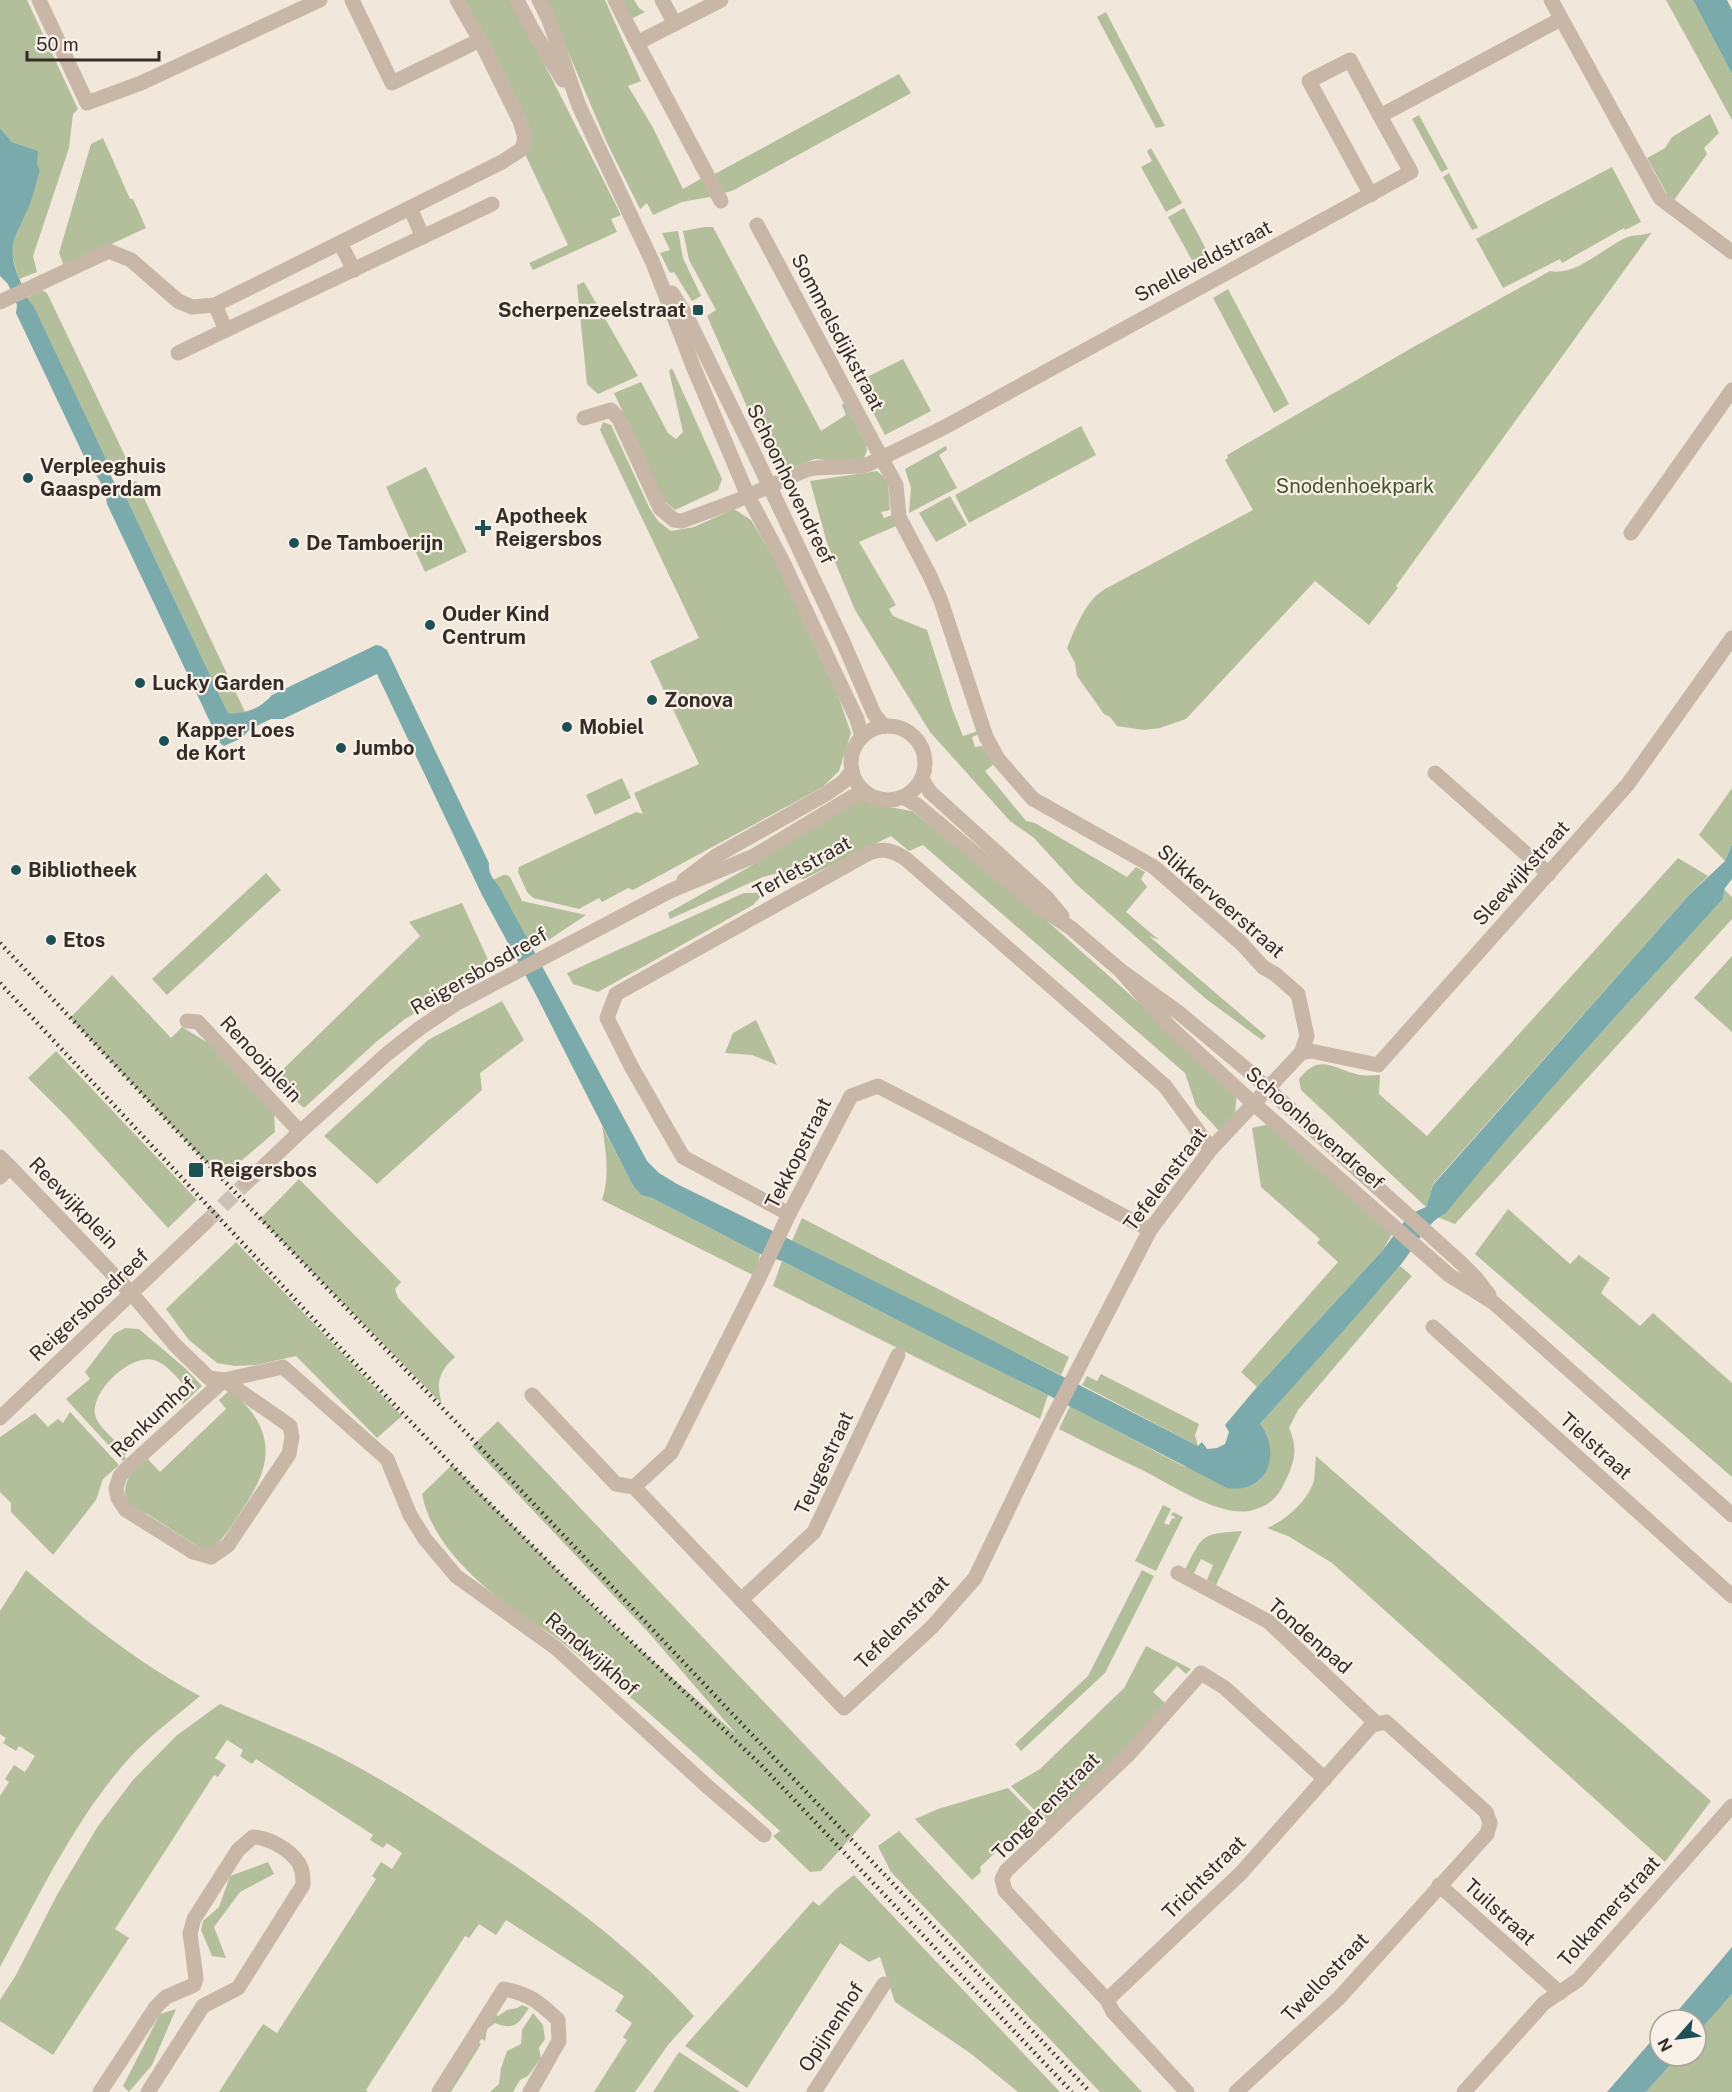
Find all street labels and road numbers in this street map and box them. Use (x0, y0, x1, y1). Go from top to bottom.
street label: Snelleveldstraat (1130, 215, 1276, 307)
street label: Sommelsdijkstraat (786, 249, 890, 415)
street label: Schoonhovendreef (742, 400, 840, 568)
street label: Sleewijkstraat (1468, 816, 1574, 930)
street label: Terletstraat (749, 830, 855, 904)
street label: Slikkerveerstraat (1152, 839, 1290, 963)
street label: Reigersbosdreef (406, 922, 552, 1020)
street label: Renooiplein (215, 1011, 307, 1107)
street label: Schoonhovendreef (1241, 1061, 1389, 1195)
street label: Tekkopstraat (760, 1093, 836, 1213)
street label: Tefelenstraat (1118, 1122, 1212, 1236)
street label: Reewijkplein (24, 1152, 124, 1254)
street label: Reigersbosdreef (25, 1244, 154, 1366)
street label: Renkumhof (106, 1372, 200, 1462)
street label: Teugestraat (790, 1407, 858, 1519)
street label: Tielstraat (1555, 1407, 1637, 1485)
street label: Tefelenstraat (850, 1570, 954, 1674)
street label: Tondenpad (1263, 1593, 1357, 1679)
street label: Randwijkhof (541, 1607, 643, 1701)
street label: Tongerenstraat (987, 1747, 1105, 1865)
street label: Trichtstraat (1157, 1830, 1251, 1924)
street label: Tolkamerstraat (1553, 1851, 1665, 1971)
street label: Tuilstraat (1459, 1874, 1541, 1950)
street label: Twellostraat (1276, 1927, 1374, 2027)
street label: Opijnenhof (793, 1978, 869, 2076)

